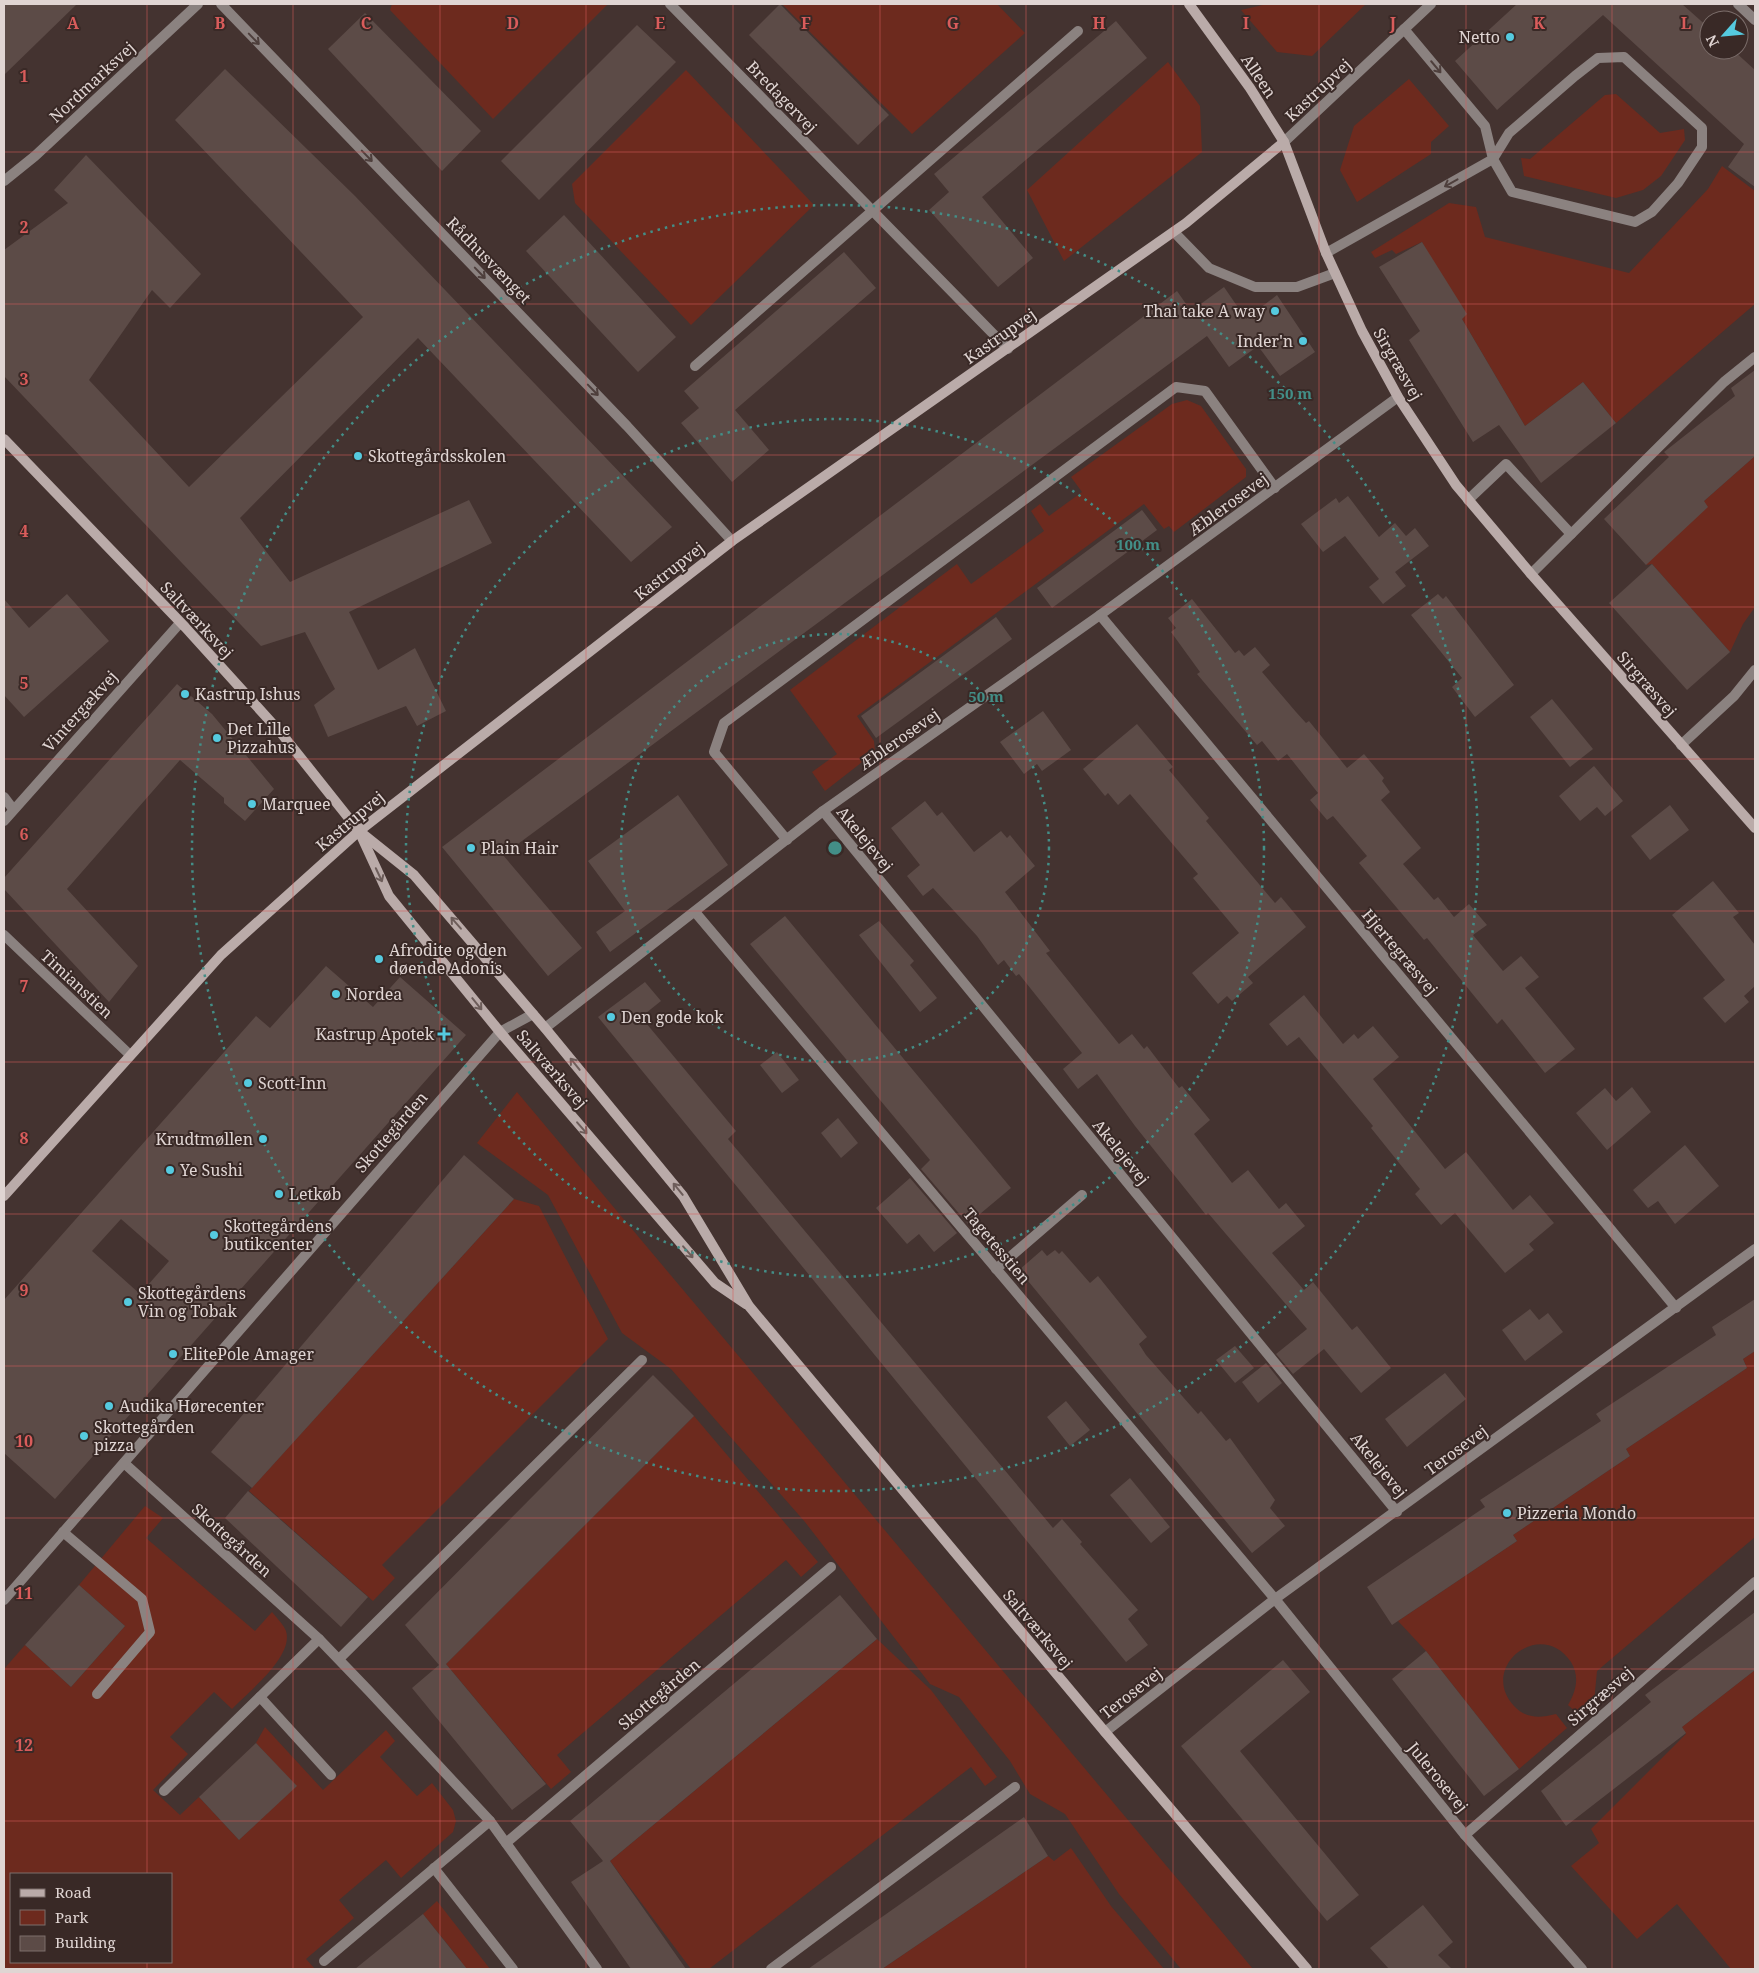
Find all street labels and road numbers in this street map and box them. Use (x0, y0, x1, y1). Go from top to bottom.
street label: Nordmarksvej (44, 37, 140, 127)
street label: Alleen (1236, 50, 1282, 102)
street label: Kastrupvej (1280, 54, 1356, 126)
street label: Bredagervej (742, 56, 822, 138)
street label: Rådhusvænget (442, 212, 536, 308)
street label: Kastrupvej (960, 303, 1040, 369)
street label: Sirgræsvej (1368, 324, 1428, 404)
street label: Æblerosevej (1184, 468, 1272, 540)
street label: Kastrupvej (629, 537, 709, 605)
street label: Saltværksvej (156, 577, 238, 663)
street label: Sirgræsvej (1612, 646, 1682, 722)
street label: Vintergækvej (38, 666, 122, 756)
street label: Æblerosevej (854, 703, 944, 775)
street label: Kastrupvej (311, 786, 389, 856)
street label: Akelejevej (832, 802, 898, 876)
street label: Hjertegræsvej (1357, 904, 1443, 1000)
street label: Timianstien (36, 945, 118, 1023)
street label: Saltværksvej (512, 1025, 592, 1113)
street label: Skottegården (350, 1087, 432, 1177)
street label: Akelejevej (1088, 1115, 1154, 1189)
street label: Tagetesstien (958, 1203, 1036, 1289)
street label: Terosevej (1420, 1420, 1492, 1480)
street label: Akelejevej (1346, 1428, 1412, 1502)
street label: Skottegården (187, 1498, 277, 1582)
street label: Saltværksvej (998, 1584, 1078, 1674)
street label: Skottegården (613, 1653, 705, 1735)
street label: Sirgræsvej (1562, 1661, 1638, 1731)
street label: Terosevej (1096, 1662, 1166, 1724)
street label: Julerosevej (1402, 1736, 1473, 1817)

